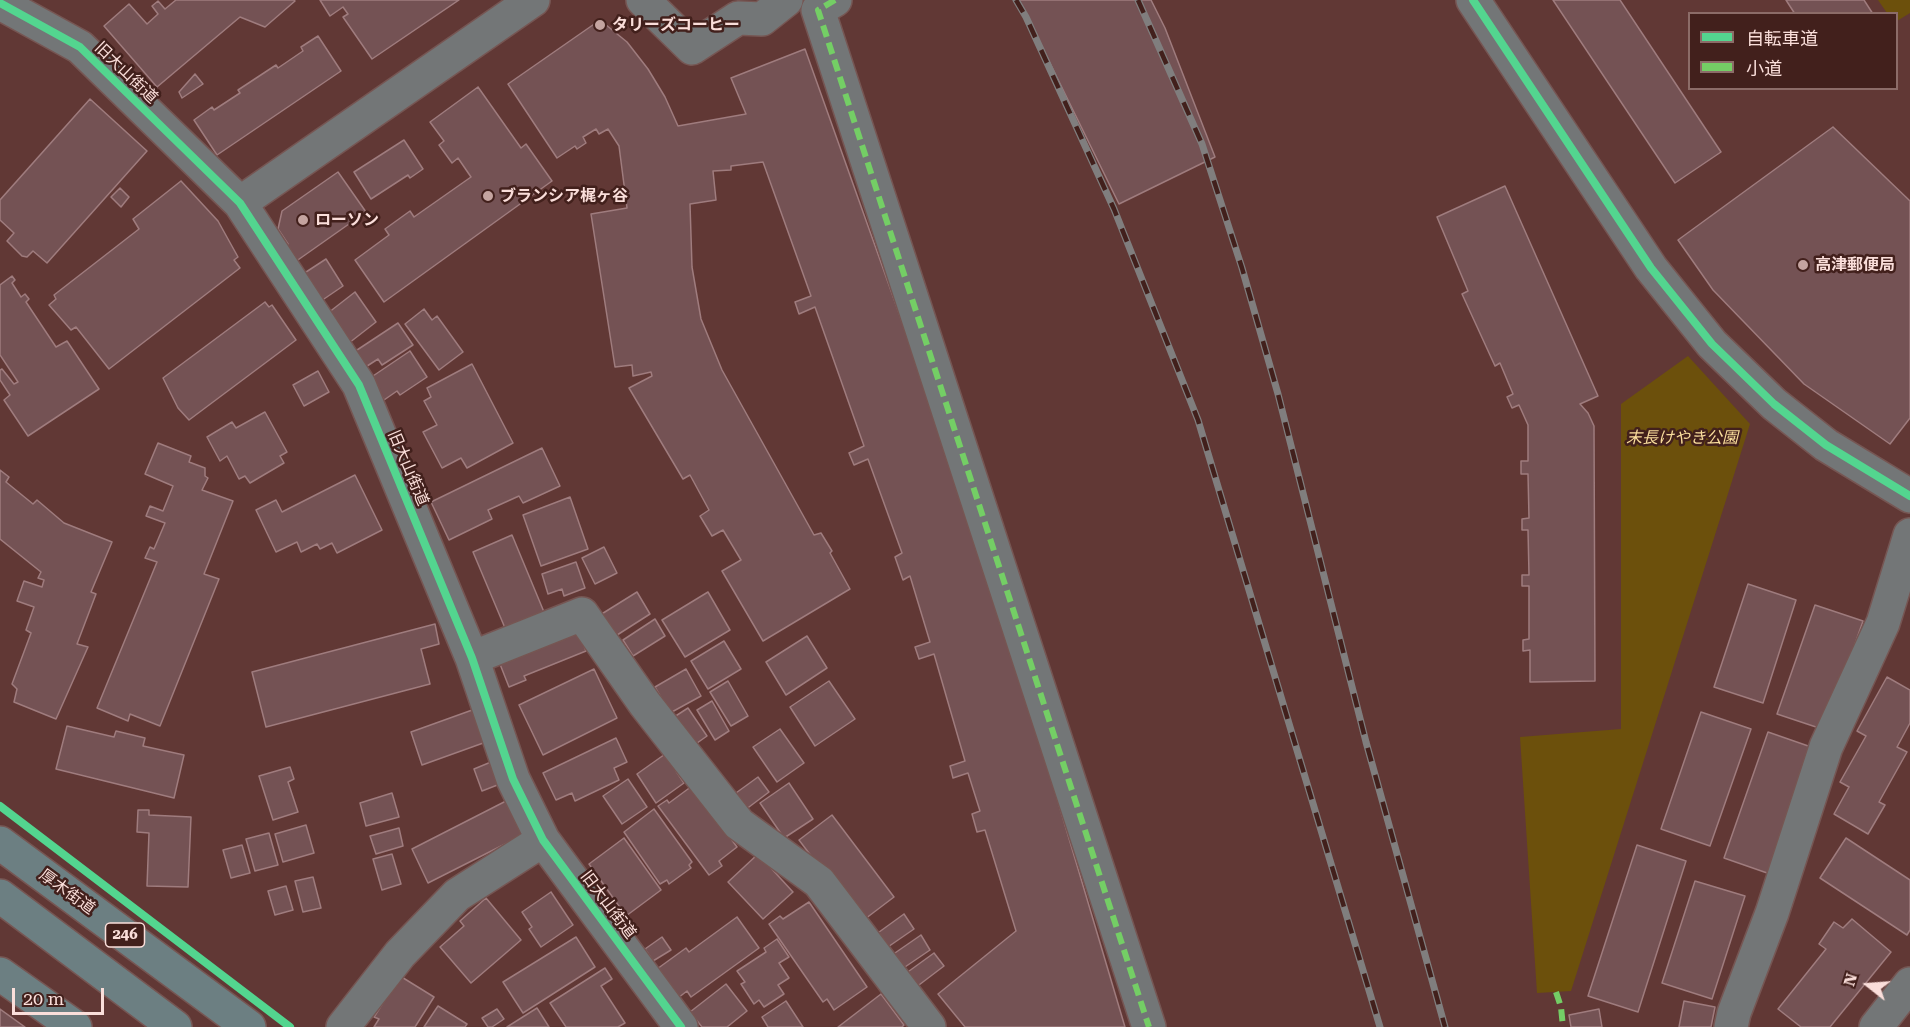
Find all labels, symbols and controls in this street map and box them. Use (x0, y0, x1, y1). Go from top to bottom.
legend (1688, 12, 1898, 90)
place label: タリーズコーヒー (612, 15, 740, 35)
marker: タリーズコーヒー (593, 18, 607, 32)
text: 自転車道 (1746, 28, 1818, 49)
street label: 旧大山街道 (91, 38, 161, 108)
text: 小道 (1746, 58, 1782, 79)
place label: ブランシア梶ヶ谷 (500, 186, 628, 206)
marker: ブランシア梶ヶ谷 (481, 189, 495, 203)
place label: ローソン (315, 210, 379, 230)
marker: ローソン (296, 213, 310, 227)
place label: 高津郵便局 (1815, 255, 1895, 275)
marker: 高津郵便局 (1796, 258, 1810, 272)
street label: 旧大山街道 (384, 427, 432, 509)
park label: 末長けやき公園 (1626, 428, 1738, 448)
street label: 厚木街道 (35, 865, 99, 919)
street label: 旧大山街道 (576, 867, 640, 943)
road number: 246 (106, 923, 144, 947)
north arrow (1838, 955, 1898, 1015)
text: N (1839, 971, 1861, 988)
scale bar (15, 976, 106, 1014)
text: 20 m (23, 988, 64, 1009)

